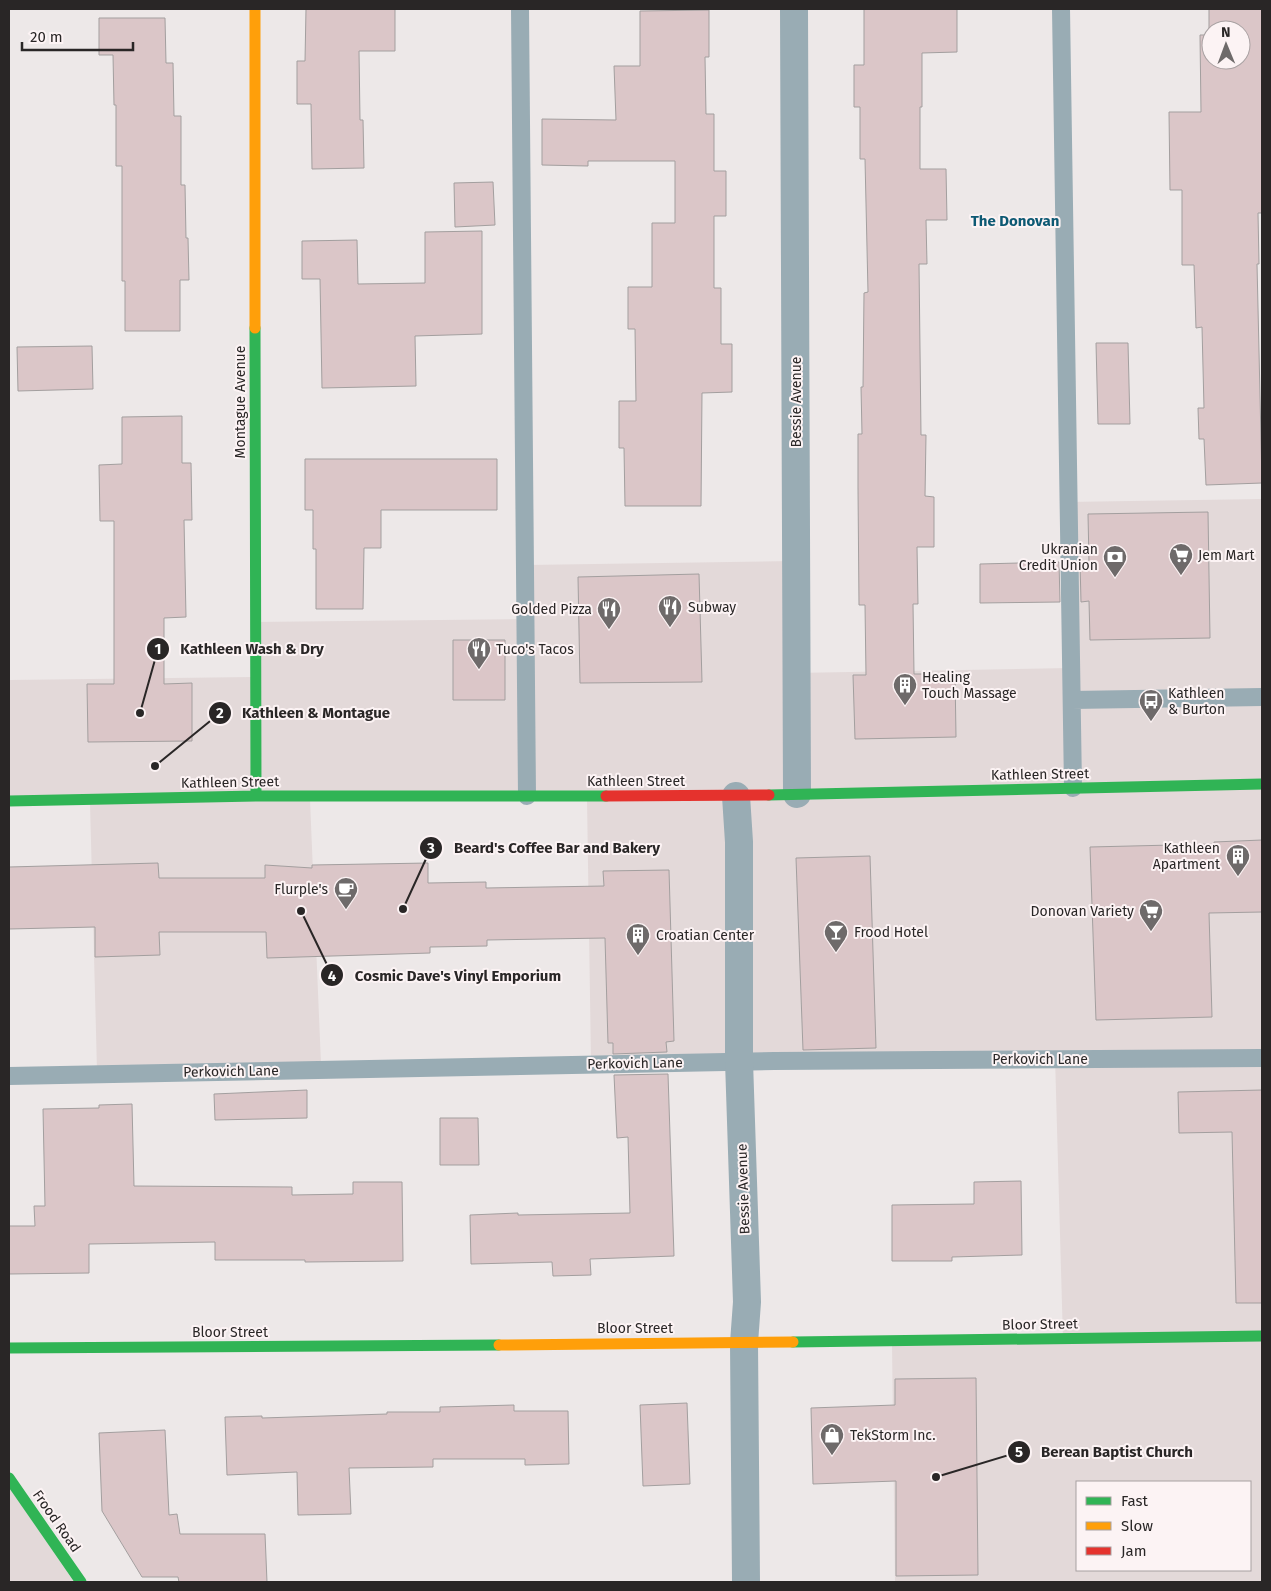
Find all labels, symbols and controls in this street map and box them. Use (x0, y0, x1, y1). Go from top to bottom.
scale bar (22, 20, 134, 52)
north arrow (1201, 20, 1251, 70)
text: N (1221, 24, 1231, 41)
text: 20 m (30, 28, 63, 46)
district label: The Donovan (971, 212, 1059, 230)
street label: Montague Avenue (232, 346, 249, 458)
street label: Bessie Avenue (788, 357, 805, 447)
place label: Ukranian Credit Union (1019, 541, 1098, 574)
supermarket icon: Jem Mart (1168, 542, 1194, 576)
bank icon: Ukranian Credit Union (1102, 544, 1128, 578)
place label: Jem Mart (1198, 547, 1256, 564)
restaurant icon: Subway (657, 594, 683, 628)
restaurant icon: Golded Pizza (596, 596, 622, 630)
place label: Subway (688, 599, 736, 616)
place label: Golded Pizza (511, 601, 592, 618)
callout: Kathleen Wash & Dry (145, 634, 334, 664)
restaurant icon: Tuco's Tacos (466, 636, 492, 670)
text: 1 (155, 640, 161, 658)
text: Kathleen Wash & Dry (180, 640, 324, 658)
place label: Tuco's Tacos (496, 641, 574, 658)
place label: Healing Touch Massage (922, 669, 1017, 702)
building icon: Healing Touch Massage (892, 672, 918, 706)
place label: Kathleen & Burton (1168, 685, 1225, 718)
bus stop icon: Kathleen & Burton (1138, 688, 1164, 722)
callout: Kathleen & Montague (207, 698, 400, 728)
text: 2 (216, 704, 224, 722)
text: Kathleen & Montague (242, 704, 390, 722)
street label: Kathleen Street (991, 765, 1090, 784)
street label: Kathleen Street (181, 773, 280, 792)
street label: Kathleen Street (587, 773, 686, 790)
callout: Beard's Coffee Bar and Bakery (419, 833, 670, 863)
text: 3 (426, 839, 435, 857)
text: Beard's Coffee Bar and Bakery (454, 839, 660, 857)
place label: Kathleen Apartment (1153, 840, 1221, 873)
building icon: Kathleen Apartment (1225, 843, 1251, 877)
cafe icon: Flurple's (333, 876, 359, 910)
place label: Flurple's (274, 881, 328, 898)
supermarket icon: Donovan Variety (1138, 898, 1164, 932)
place label: Donovan Variety (1031, 903, 1134, 920)
bar icon: Frood Hotel (823, 919, 849, 953)
building icon: Croatian Center (625, 922, 651, 956)
place label: Frood Hotel (854, 924, 928, 941)
place label: Croatian Center (656, 927, 755, 944)
callout: Cosmic Dave's Vinyl Emporium (319, 960, 571, 990)
text: 4 (328, 967, 337, 985)
text: Cosmic Dave's Vinyl Emporium (355, 967, 561, 985)
street label: Perkovich Lane (992, 1051, 1088, 1068)
street label: Perkovich Lane (587, 1054, 683, 1073)
street label: Perkovich Lane (183, 1062, 279, 1081)
street label: Bessie Avenue (733, 1143, 754, 1235)
street label: Bloor Street (1002, 1315, 1079, 1334)
street label: Bloor Street (597, 1320, 674, 1337)
street label: Bloor Street (192, 1324, 269, 1341)
shop icon: TekStorm Inc. (819, 1422, 845, 1456)
place label: TekStorm Inc. (850, 1427, 936, 1444)
callout: Berean Baptist Church (1006, 1437, 1203, 1467)
text: 5 (1015, 1443, 1023, 1461)
text: Berean Baptist Church (1041, 1443, 1193, 1461)
legend (1076, 1481, 1251, 1571)
street label: Frood Road (29, 1487, 84, 1556)
text: Fast (1121, 1492, 1148, 1510)
text: Slow (1121, 1517, 1153, 1535)
text: Jam (1121, 1542, 1147, 1560)

